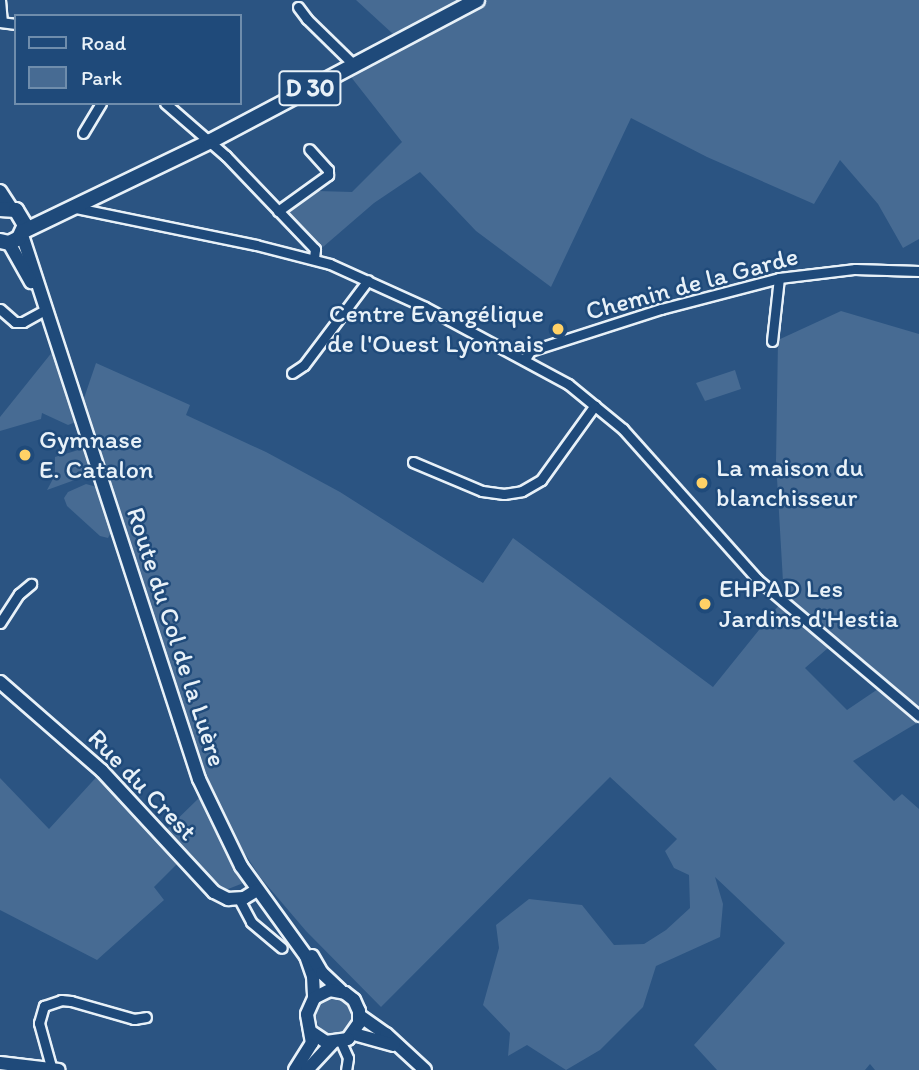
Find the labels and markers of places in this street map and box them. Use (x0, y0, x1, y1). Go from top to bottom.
place label: Centre Evangélique de l'Ouest Lyonnais (329, 298, 544, 360)
marker: Centre Evangélique de l'Ouest Lyonnais (550, 321, 566, 337)
place label: Gymnase E. Catalon (39, 424, 154, 486)
marker: Gymnase E. Catalon (17, 447, 33, 463)
place label: La maison du blanchisseur (716, 452, 865, 514)
marker: La maison du blanchisseur (694, 475, 710, 491)
place label: EHPAD Les Jardins d'Hestia (719, 573, 899, 634)
marker: EHPAD Les Jardins d'Hestia (697, 596, 713, 612)

